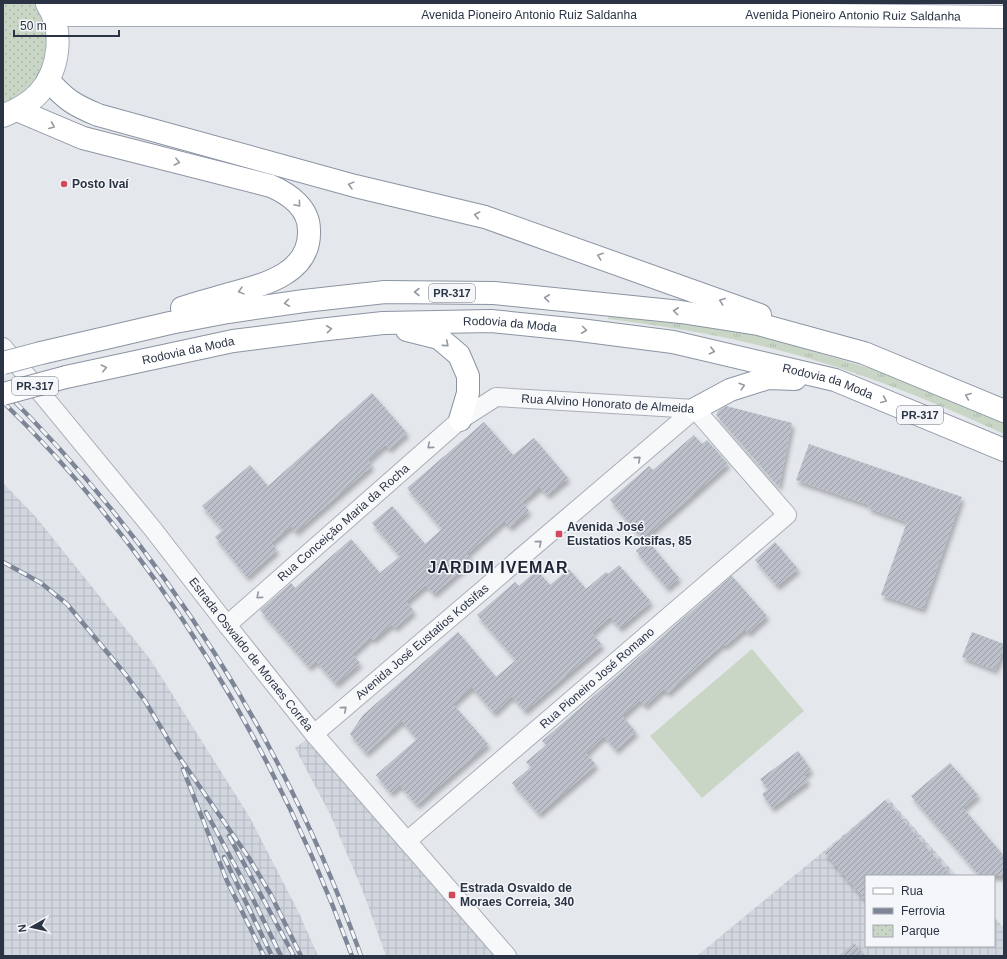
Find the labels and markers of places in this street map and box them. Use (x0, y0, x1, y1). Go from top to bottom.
place label: Posto Ivaí (72, 177, 129, 191)
marker: Posto Ivaí (59, 179, 69, 189)
place label: Avenida José Eustatios Kotsifas, 85 (567, 520, 692, 548)
marker: Avenida José Eustatios Kotsifas, 85 (554, 529, 564, 539)
place label: Estrada Osvaldo de Moraes Correia, 340 (460, 881, 574, 909)
marker: Estrada Osvaldo de Moraes Correia, 340 (447, 890, 457, 900)

